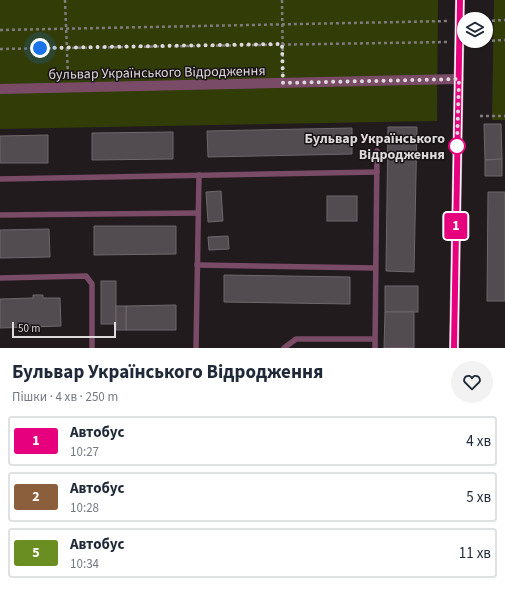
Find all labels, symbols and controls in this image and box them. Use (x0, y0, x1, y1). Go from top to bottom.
map controls (457, 12, 493, 48)
button: layers (457, 12, 493, 48)
your location (30, 38, 50, 58)
street label: бульвар Українського Відродження (48, 61, 266, 85)
place label: Бульвар Українського Відродження (304, 129, 445, 165)
marker: Бульвар Українського Відродження (448, 137, 466, 155)
line badge: 1 (443, 213, 469, 239)
text: 1 (452, 216, 460, 236)
scale bar (12, 320, 116, 339)
text: 50 m (18, 321, 40, 336)
text: Бульвар Українського Відродження (12, 359, 323, 386)
button: heart (451, 361, 493, 403)
text: Пішки · 4 хв · 250 m (12, 388, 118, 406)
text: Автобус (70, 422, 124, 443)
text: 1 (32, 431, 40, 451)
text: 4 хв (466, 431, 491, 452)
text: 10:27 (70, 443, 99, 461)
text: Автобус (70, 478, 124, 499)
text: 2 (32, 487, 40, 507)
text: 5 хв (466, 487, 491, 508)
text: 10:28 (70, 499, 99, 517)
text: Автобус (70, 534, 124, 555)
text: 5 (32, 543, 40, 563)
text: 11 хв (459, 543, 491, 564)
text: 10:34 (70, 555, 99, 573)

